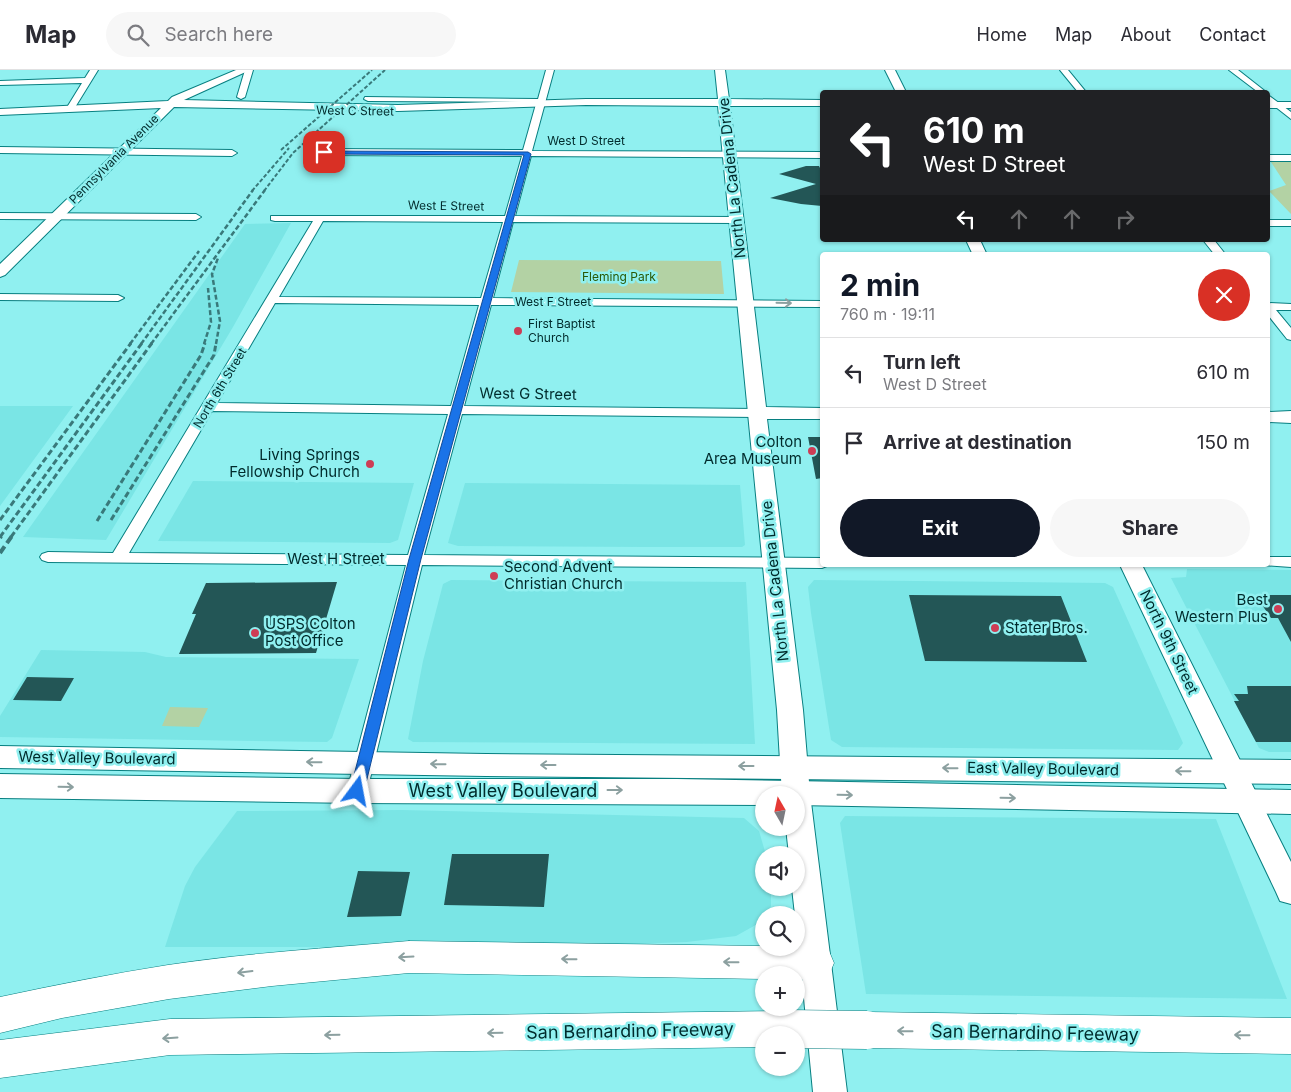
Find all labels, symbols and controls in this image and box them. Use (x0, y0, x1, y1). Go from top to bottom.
search box (106, 12, 456, 57)
text: Map (25, 20, 76, 49)
icon: search (124, 21, 152, 49)
text: Search here (164, 23, 273, 46)
text: Home (977, 24, 1027, 45)
text: Map (1055, 24, 1092, 45)
text: About (1120, 24, 1171, 45)
text: Contact (1199, 24, 1266, 45)
street label: North La Cadena Drive (714, 97, 749, 259)
street label: West C Street (316, 102, 394, 119)
text: 610 m (923, 109, 1025, 151)
icon: left (840, 110, 905, 175)
street label: Pennsylvania Avenue (66, 111, 162, 207)
pin (303, 131, 345, 173)
street label: West D Street (547, 133, 625, 148)
icon: arrive (310, 138, 338, 166)
text: West D Street (923, 151, 1066, 177)
street label: West E Street (408, 197, 484, 214)
icon: left (952, 205, 980, 233)
icon: ahead (1005, 205, 1033, 233)
icon: ahead (1058, 205, 1086, 233)
icon: right (1111, 205, 1139, 233)
text: 2 min (840, 267, 920, 303)
park label: Fleming Park (582, 269, 656, 284)
button: close (1198, 269, 1250, 321)
street label: West F Street (515, 294, 591, 309)
one-way arrow (776, 298, 792, 308)
text: 760 m · 19:11 (840, 304, 935, 324)
place label: First Baptist Church (528, 316, 595, 345)
marker: First Baptist Church (512, 325, 524, 337)
street label: North 6th Street (190, 345, 249, 431)
text: Turn left (883, 351, 961, 374)
icon: left (840, 359, 868, 387)
text: 610 m (1197, 361, 1250, 384)
text: West D Street (883, 374, 987, 394)
street label: West G Street (479, 383, 577, 404)
icon: arrive (840, 429, 868, 457)
text: Arrive at destination (883, 431, 1072, 454)
text: 150 m (1197, 431, 1250, 454)
place label: Colton Area Museum (704, 432, 802, 468)
place label: Living Springs Fellowship Church (229, 445, 360, 481)
marker: Colton Area Museum (806, 445, 818, 457)
marker: Living Springs Fellowship Church (364, 458, 376, 470)
button: Exit (840, 499, 1040, 557)
button: Share (1050, 499, 1250, 557)
street label: North La Cadena Drive (757, 500, 792, 662)
street label: West H Street (287, 549, 385, 568)
place label: Second Advent Christian Church (504, 557, 623, 593)
marker: Second Advent Christian Church (488, 570, 500, 582)
street label: North 9th Street (1136, 586, 1203, 697)
place label: Best Western Plus (1175, 590, 1268, 626)
marker: Best Western Plus (1272, 603, 1284, 615)
place label: USPS Colton Post Office (265, 614, 356, 650)
place label: Stater Bros. (1005, 618, 1088, 637)
marker: Stater Bros. (989, 622, 1001, 634)
marker: USPS Colton Post Office (249, 627, 261, 639)
street label: West Valley Boulevard (18, 747, 176, 768)
one-way arrow (306, 757, 322, 767)
street label: East Valley Boulevard (967, 758, 1119, 779)
one-way arrow (430, 759, 446, 769)
one-way arrow (541, 760, 557, 770)
one-way arrow (738, 761, 754, 771)
one-way arrow (943, 763, 959, 773)
position arrow (330, 764, 382, 816)
one-way arrow (1175, 766, 1192, 776)
street label: West Valley Boulevard (409, 780, 597, 801)
one-way arrow (58, 782, 74, 792)
one-way arrow (607, 785, 623, 795)
north arrow (755, 786, 805, 836)
map controls (755, 786, 805, 1076)
one-way arrow (836, 790, 853, 800)
one-way arrow (999, 793, 1015, 803)
button: sound (755, 846, 805, 896)
button: search (755, 906, 805, 956)
one-way arrow (399, 953, 415, 962)
one-way arrow (561, 955, 577, 964)
one-way arrow (724, 957, 740, 967)
button: + (755, 966, 805, 1016)
one-way arrow (237, 968, 253, 978)
street label: San Bernardino Freeway (526, 1018, 734, 1043)
street label: San Bernardino Freeway (931, 1020, 1139, 1045)
button: − (755, 1026, 805, 1076)
one-way arrow (897, 1026, 914, 1036)
one-way arrow (487, 1028, 503, 1038)
one-way arrow (324, 1030, 340, 1040)
one-way arrow (1235, 1030, 1251, 1040)
one-way arrow (162, 1033, 178, 1042)

